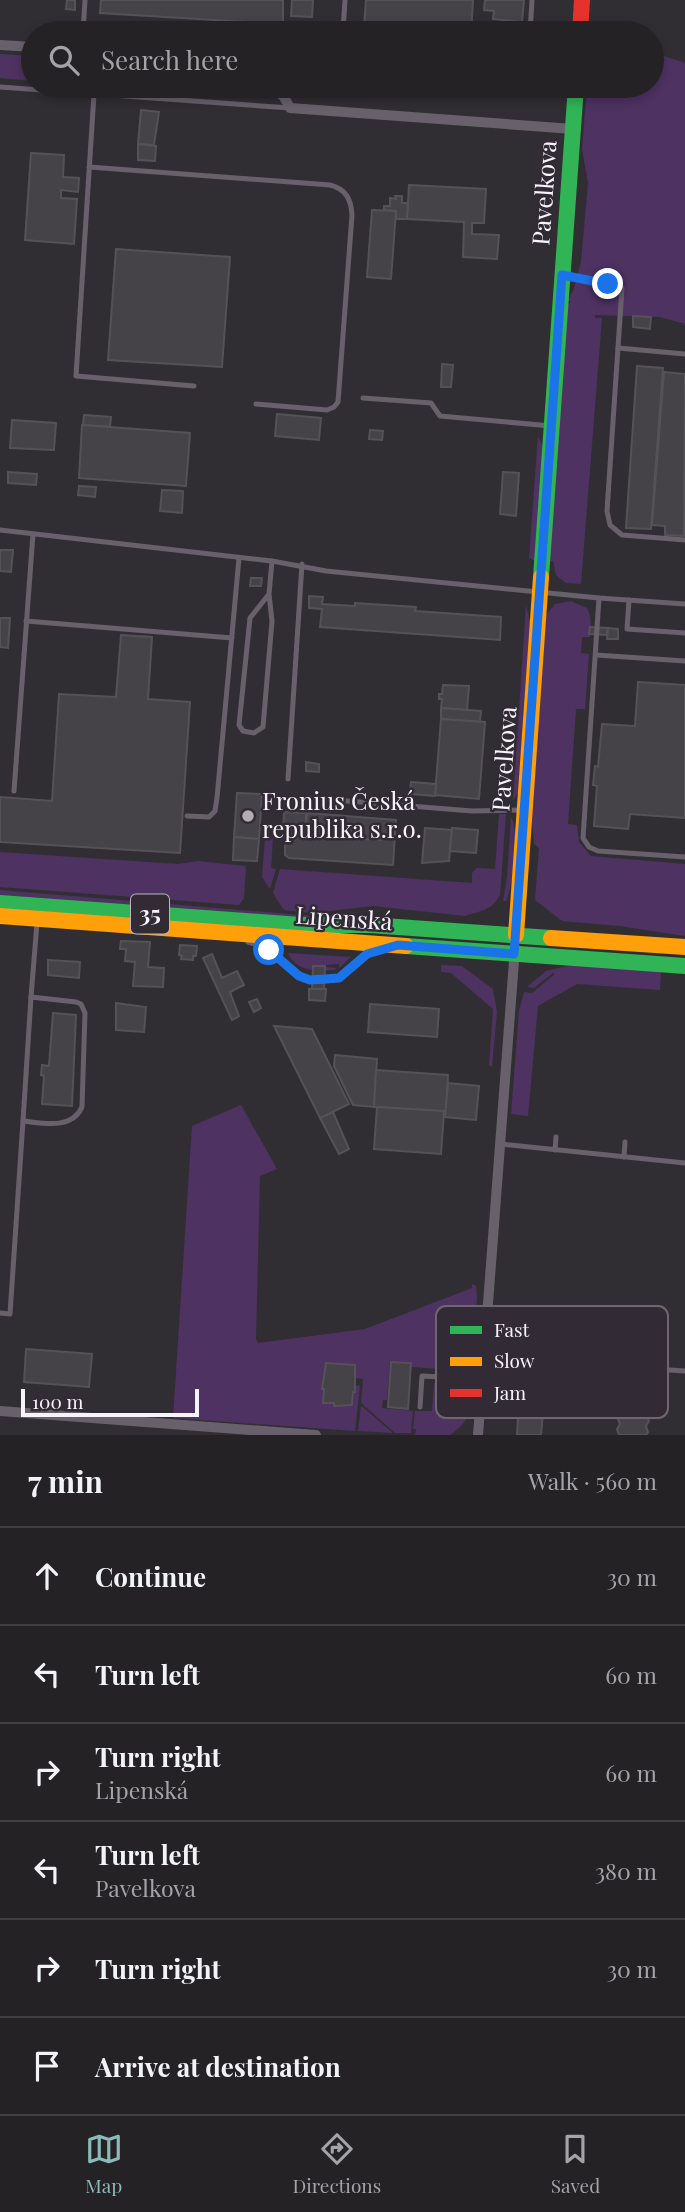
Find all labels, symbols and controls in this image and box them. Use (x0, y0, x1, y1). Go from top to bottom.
search box (21, 21, 664, 98)
icon: search (45, 41, 83, 79)
text: Search here (101, 42, 238, 77)
street label: Pavelkova (523, 139, 563, 246)
route end (592, 268, 623, 299)
street label: Pavelkova (483, 705, 523, 812)
place label: Fronius Česká republika s.r.o. (262, 784, 422, 844)
marker: Fronius Česká republika s.r.o. (240, 808, 256, 824)
road number: 35 (131, 894, 169, 934)
street label: Lipenská (295, 898, 394, 936)
route start (253, 934, 284, 965)
legend (436, 1306, 668, 1418)
text: Fast (494, 1316, 530, 1342)
text: Slow (494, 1347, 535, 1373)
text: Jam (493, 1379, 526, 1405)
scale bar (21, 1386, 200, 1418)
text: 100 m (32, 1388, 83, 1414)
text: 7 min (28, 1461, 103, 1501)
text: Walk · 560 m (528, 1465, 657, 1496)
icon: ahead (28, 1557, 66, 1595)
text: Continue (95, 1559, 206, 1594)
text: 30 m (607, 1561, 657, 1592)
icon: left (28, 1655, 66, 1693)
text: Turn left (95, 1657, 200, 1692)
text: 60 m (605, 1659, 657, 1690)
text: Turn right (95, 1739, 221, 1774)
icon: right (28, 1753, 66, 1791)
text: 60 m (605, 1757, 657, 1788)
text: Lipenská (95, 1774, 188, 1805)
text: Turn left (95, 1837, 200, 1872)
icon: left (28, 1851, 66, 1889)
text: 380 m (595, 1855, 657, 1886)
text: Pavelkova (95, 1872, 196, 1903)
icon: right (28, 1949, 66, 1987)
text: Turn right (95, 1951, 221, 1986)
text: 30 m (607, 1953, 657, 1984)
icon: arrive (28, 2047, 66, 2085)
text: Arrive at destination (95, 2049, 341, 2084)
tab: Map (85, 2130, 123, 2198)
tab: Directions (292, 2130, 381, 2198)
tab: Saved (551, 2130, 600, 2198)

